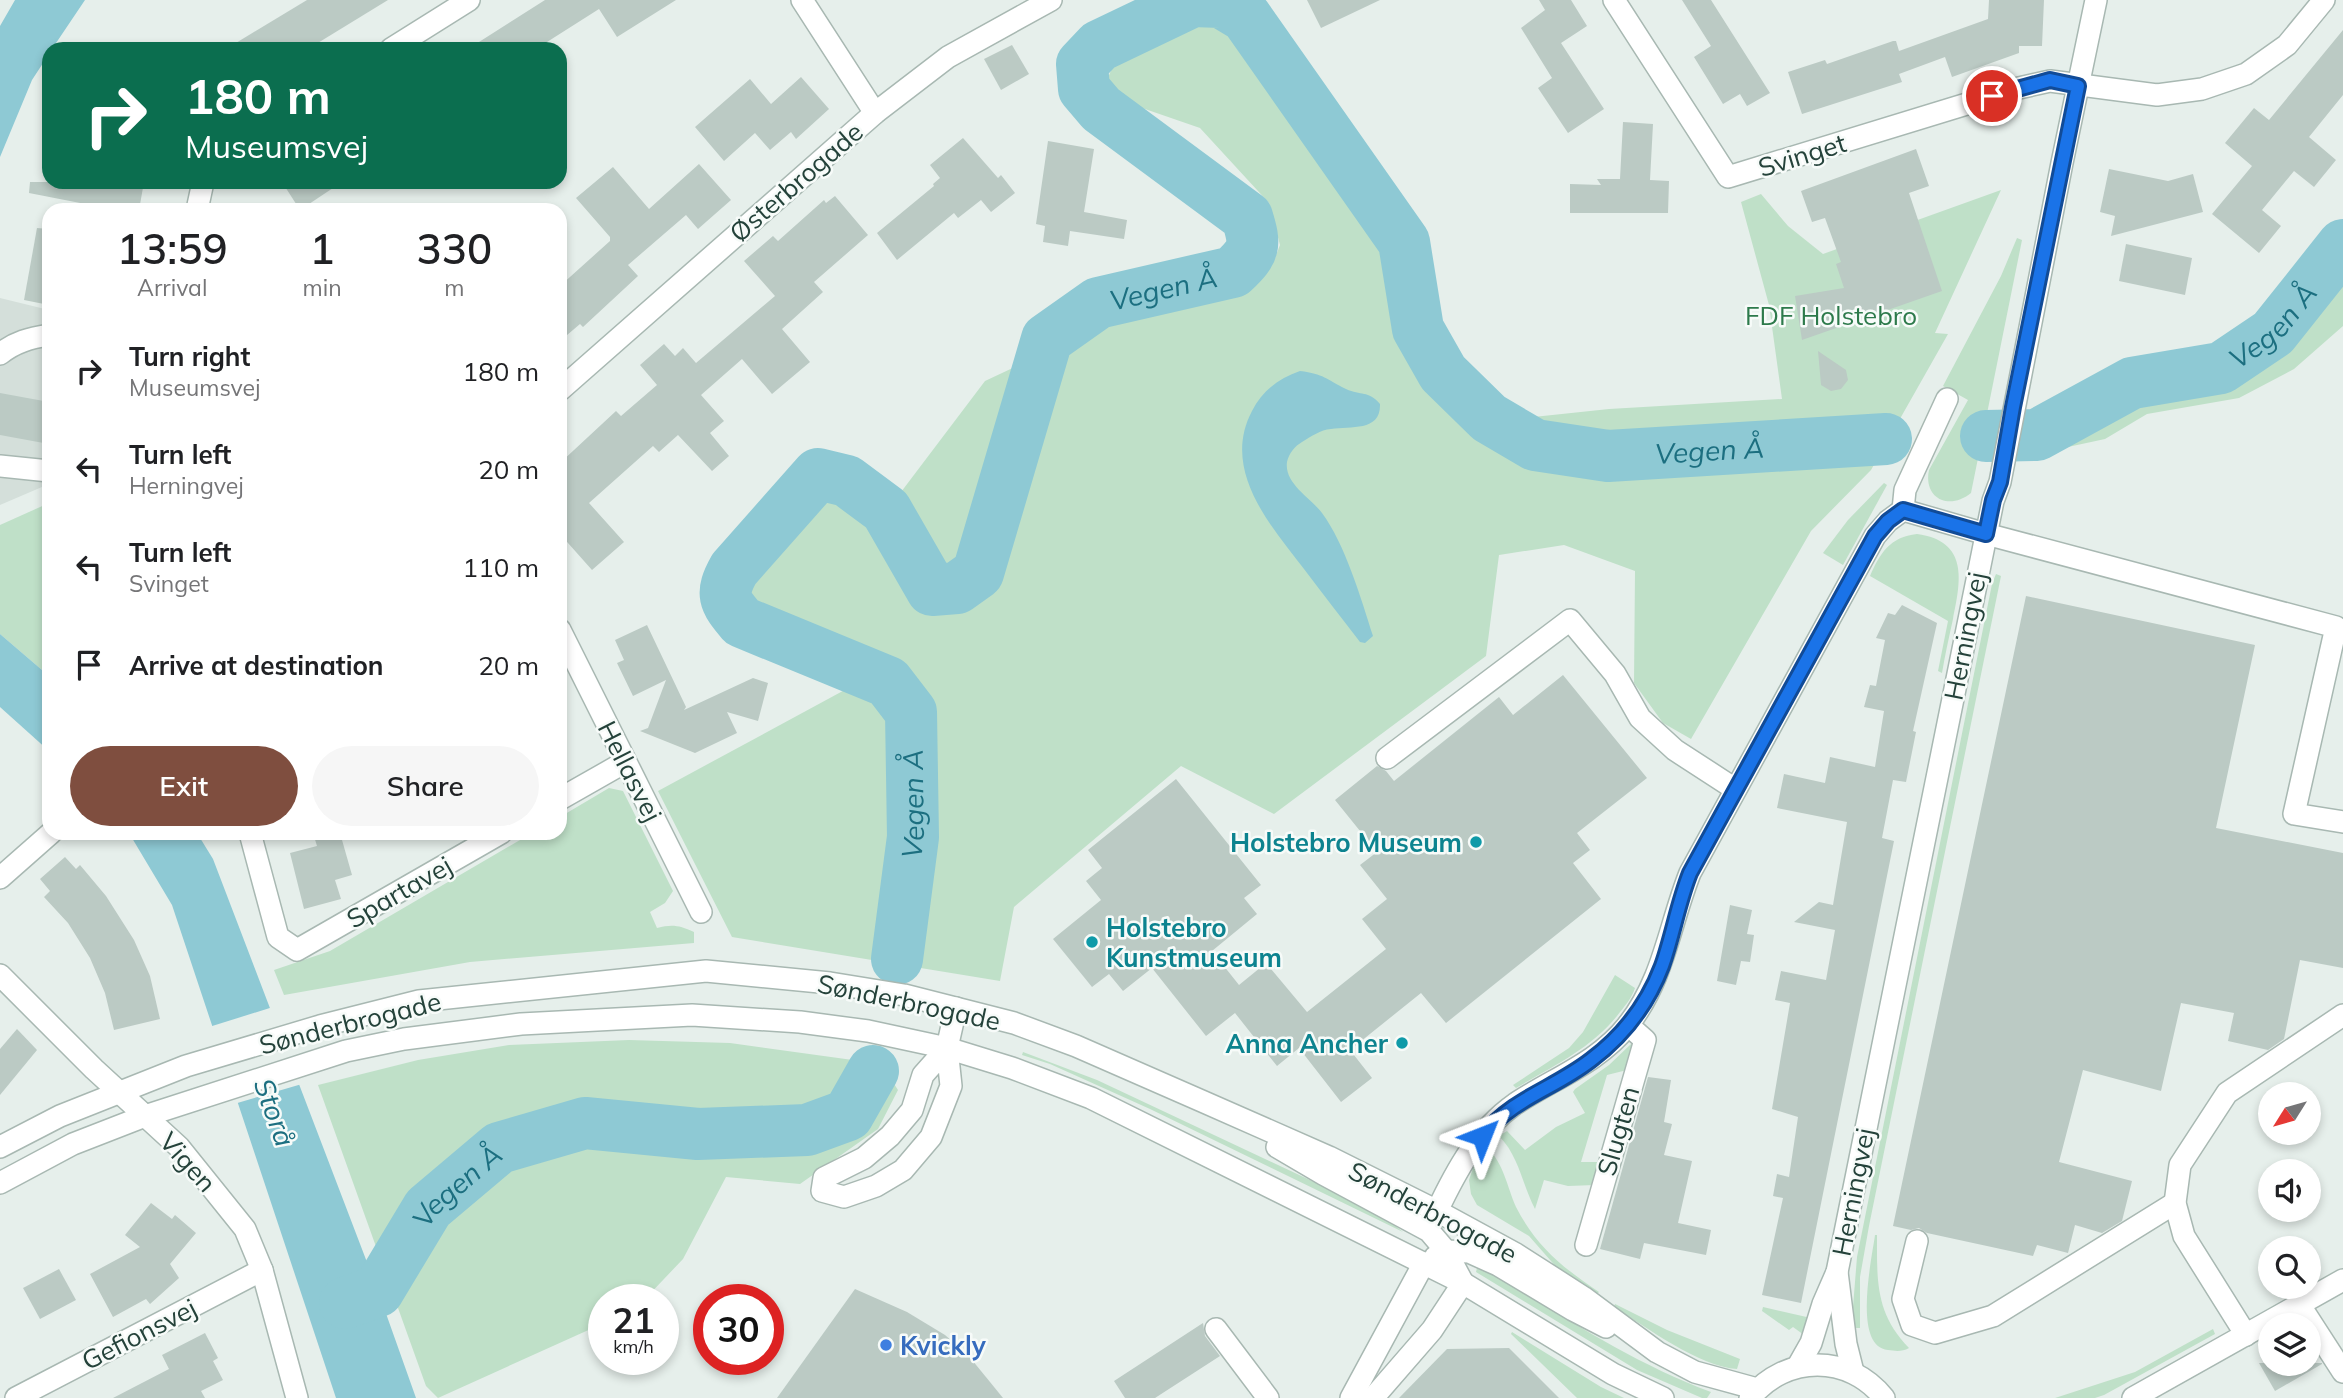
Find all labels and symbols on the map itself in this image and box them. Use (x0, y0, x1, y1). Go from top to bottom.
pin (1962, 66, 2022, 126)
street label: Østerbrogade (722, 115, 870, 249)
street label: Svinget (1754, 126, 1850, 184)
water label: Vegen Å (1106, 259, 1220, 317)
water label: Vegen Å (2222, 276, 2324, 375)
park label: FDF Holstebro (1745, 299, 1917, 332)
water label: Vegen Å (1654, 429, 1765, 471)
street label: Herningvej (1936, 569, 1994, 703)
street label: Hellasvej (591, 715, 669, 827)
water label: Vegen Å (893, 749, 931, 861)
place label: Holstebro Museum (1230, 826, 1462, 859)
marker: Holstebro Museum (1468, 834, 1484, 850)
street label: Spartavej (341, 849, 457, 935)
place label: Holstebro Kunstmuseum (1106, 911, 1282, 974)
marker: Holstebro Kunstmuseum (1084, 934, 1100, 950)
street label: Sønderbrogade (815, 967, 1003, 1037)
street label: Sønderbrogade (256, 984, 444, 1062)
place label: Anna Ancher (1225, 1027, 1389, 1060)
marker: Anna Ancher (1394, 1035, 1410, 1051)
water label: Storå (247, 1073, 303, 1151)
north arrow (2258, 1082, 2320, 1144)
street label: Slugten (1590, 1083, 1646, 1179)
position arrow (1445, 1099, 1519, 1173)
street label: Vigen (153, 1125, 223, 1199)
street label: Herningvej (1824, 1125, 1882, 1259)
water label: Vegen Å (403, 1136, 509, 1233)
street label: Sønderbrogade (1343, 1154, 1523, 1270)
speed limit sign: 30 (693, 1284, 784, 1375)
street label: Gefionsvej (76, 1291, 202, 1377)
place label: Kvickly (900, 1329, 987, 1362)
marker: Kvickly (878, 1337, 894, 1353)

